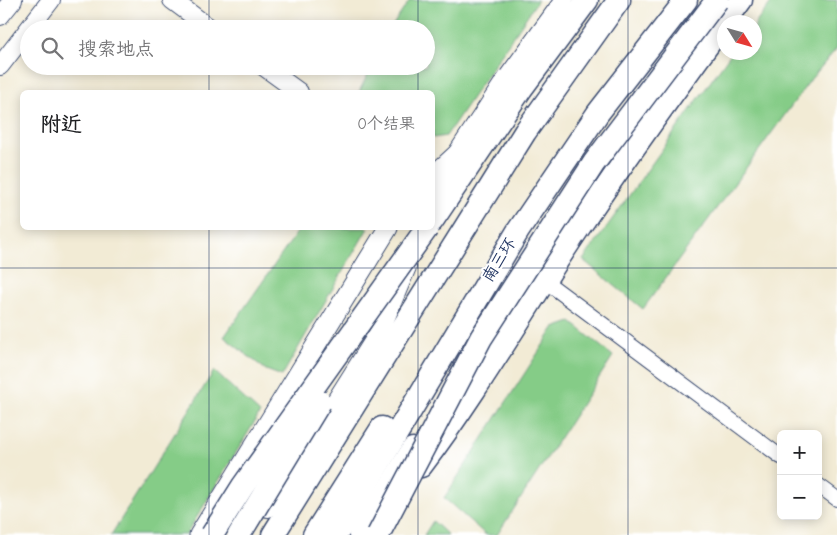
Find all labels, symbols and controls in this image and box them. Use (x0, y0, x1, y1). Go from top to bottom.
north arrow (717, 15, 762, 60)
search box (20, 20, 435, 75)
icon: search (38, 34, 66, 62)
text: 搜索地点 (78, 38, 154, 60)
text: 附近 (40, 112, 82, 136)
text: 0个结果 (357, 115, 415, 133)
street label: 南三环 (479, 235, 519, 285)
map controls (777, 430, 822, 520)
button: + (777, 430, 822, 475)
button: − (777, 475, 822, 520)

